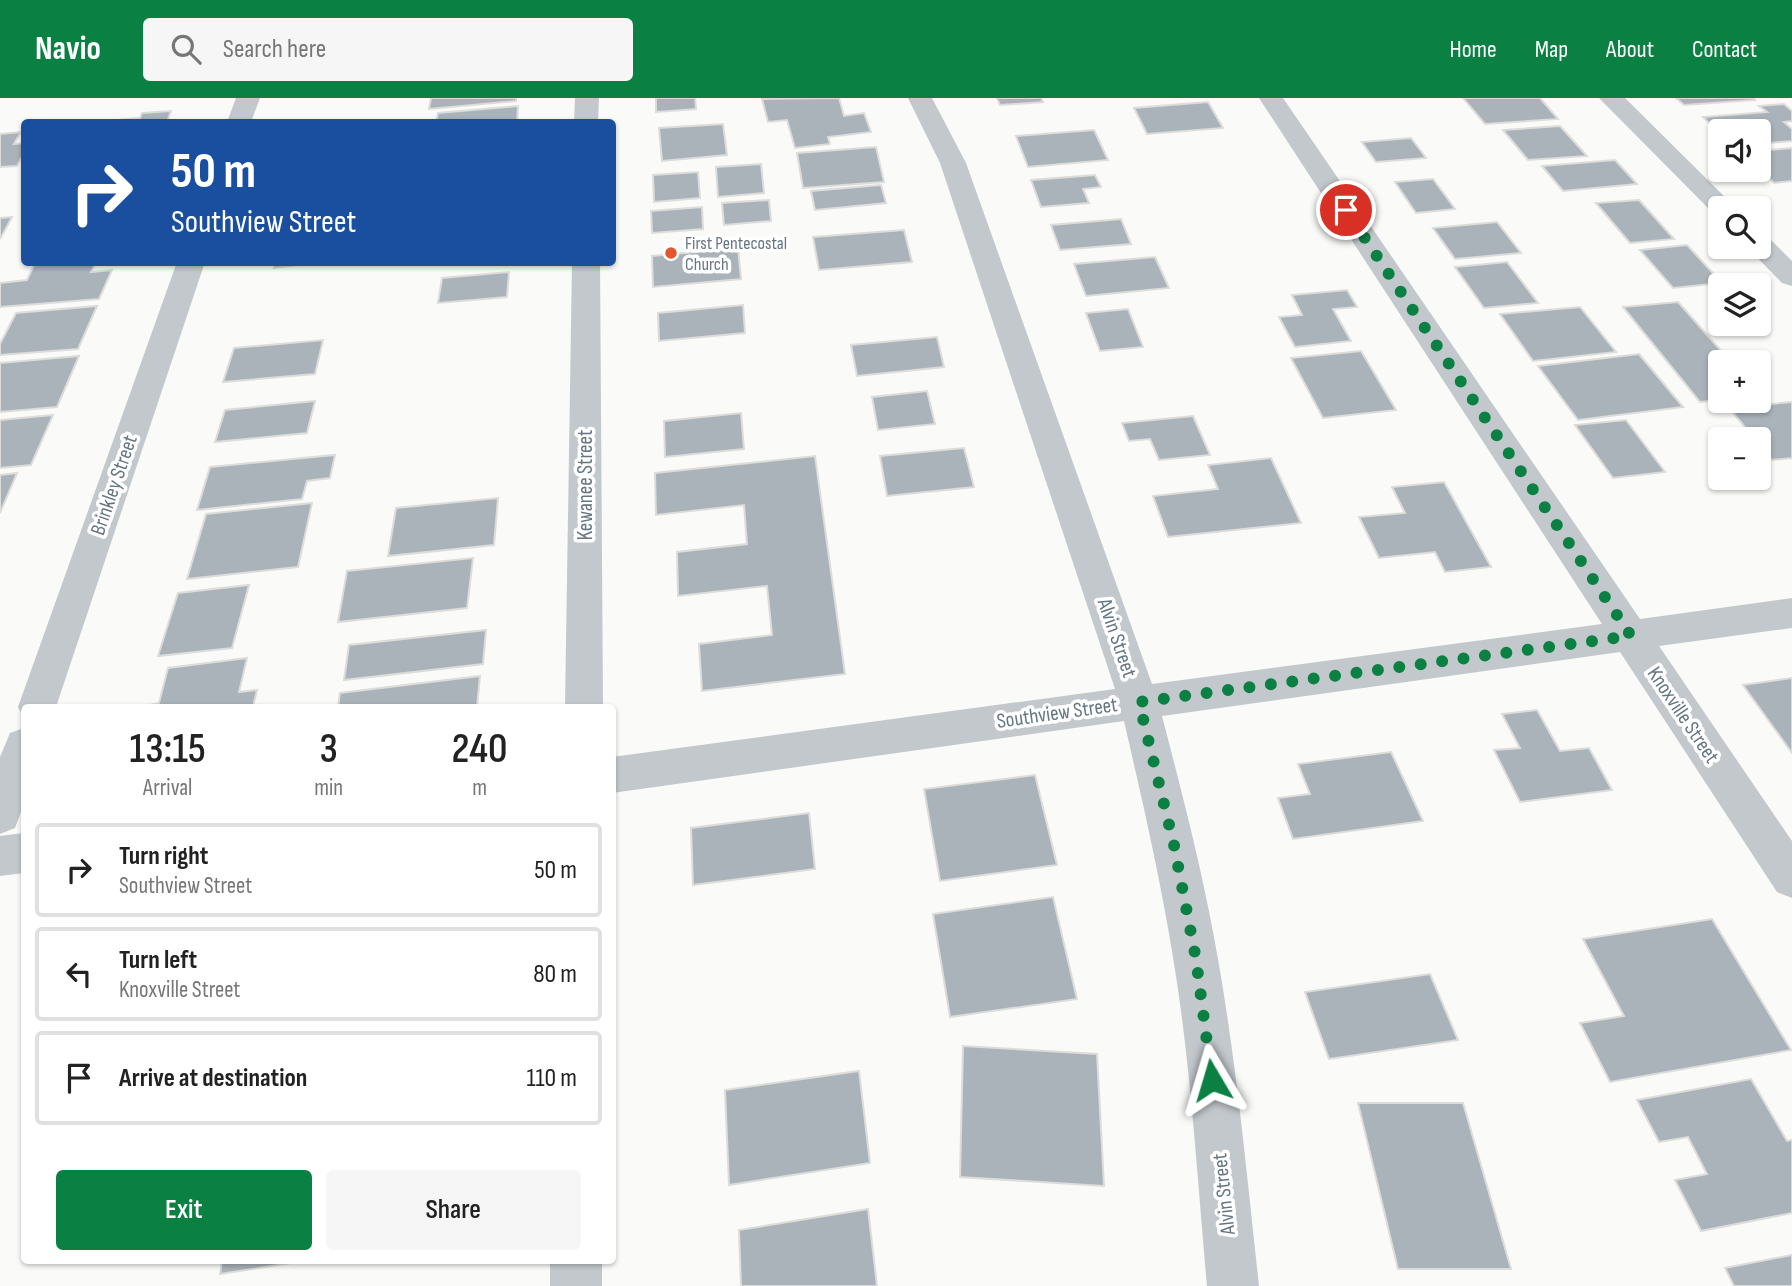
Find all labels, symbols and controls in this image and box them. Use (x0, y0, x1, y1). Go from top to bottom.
search box (143, 18, 633, 81)
text: Navio (35, 29, 101, 69)
icon: search (167, 30, 205, 68)
text: Search here (223, 34, 326, 65)
text: Home (1449, 35, 1497, 64)
text: Map (1535, 35, 1568, 64)
text: About (1606, 35, 1654, 64)
text: Contact (1692, 35, 1757, 64)
map controls (1708, 119, 1771, 490)
button: sound (1708, 119, 1771, 182)
text: 50 m (171, 143, 256, 202)
icon: right (56, 147, 147, 238)
pin (1316, 180, 1376, 240)
icon: arrive (1327, 191, 1365, 229)
button: search (1708, 196, 1771, 259)
text: Southview Street (171, 203, 356, 242)
place label: First Pentecostal Church (685, 233, 787, 275)
marker: First Pentecostal Church (663, 245, 679, 261)
button: layers (1708, 273, 1771, 336)
button: + (1708, 350, 1771, 413)
button: − (1708, 427, 1771, 490)
street label: Kewanee Street (573, 430, 598, 540)
street label: Brinkley Street (85, 432, 143, 538)
street label: Alvin Street (1092, 594, 1142, 681)
street label: Knoxville Street (1642, 662, 1724, 768)
street label: Southview Street (995, 692, 1119, 734)
text: 13:15 (129, 724, 206, 775)
text: 3 (320, 724, 338, 775)
text: 240 (452, 724, 508, 775)
text: Arrival (143, 774, 192, 802)
text: min (314, 774, 343, 802)
text: m (472, 774, 487, 802)
text: Turn right (119, 841, 208, 872)
icon: right (60, 851, 98, 889)
text: 50 m (534, 855, 577, 886)
text: Southview Street (119, 872, 252, 900)
text: Turn left (119, 945, 197, 976)
icon: left (60, 955, 98, 993)
text: 80 m (533, 959, 577, 990)
text: Knoxville Street (119, 976, 240, 1004)
position arrow (1175, 1043, 1249, 1117)
icon: arrive (60, 1059, 98, 1097)
text: Arrive at destination (119, 1063, 307, 1094)
text: 110 m (526, 1063, 577, 1094)
street label: Alvin Street (1207, 1152, 1241, 1237)
button: Exit (56, 1170, 312, 1250)
button: Share (326, 1170, 581, 1250)

